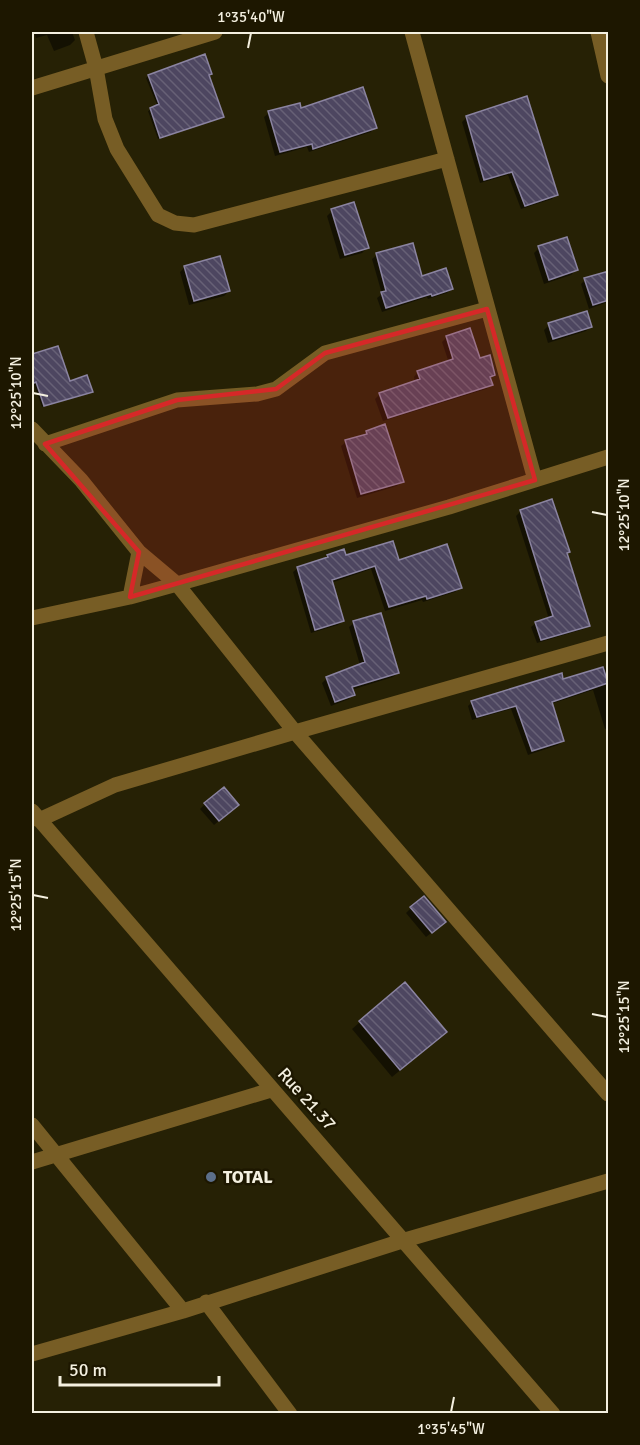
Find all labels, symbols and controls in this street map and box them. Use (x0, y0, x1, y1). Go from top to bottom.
text: 1°35'40"W (217, 8, 285, 26)
text: 12°25'10"N (7, 356, 25, 430)
text: 12°25'10"N (615, 478, 633, 552)
text: 12°25'15"N (7, 858, 25, 932)
text: 12°25'15"N (615, 980, 633, 1054)
street label: Rue 21.37 (273, 1063, 341, 1135)
place label: TOTAL (223, 1166, 273, 1188)
marker: TOTAL (204, 1170, 218, 1184)
scale bar (60, 1349, 219, 1387)
text: 50 m (69, 1359, 107, 1381)
text: 1°35'45"W (417, 1420, 485, 1438)

